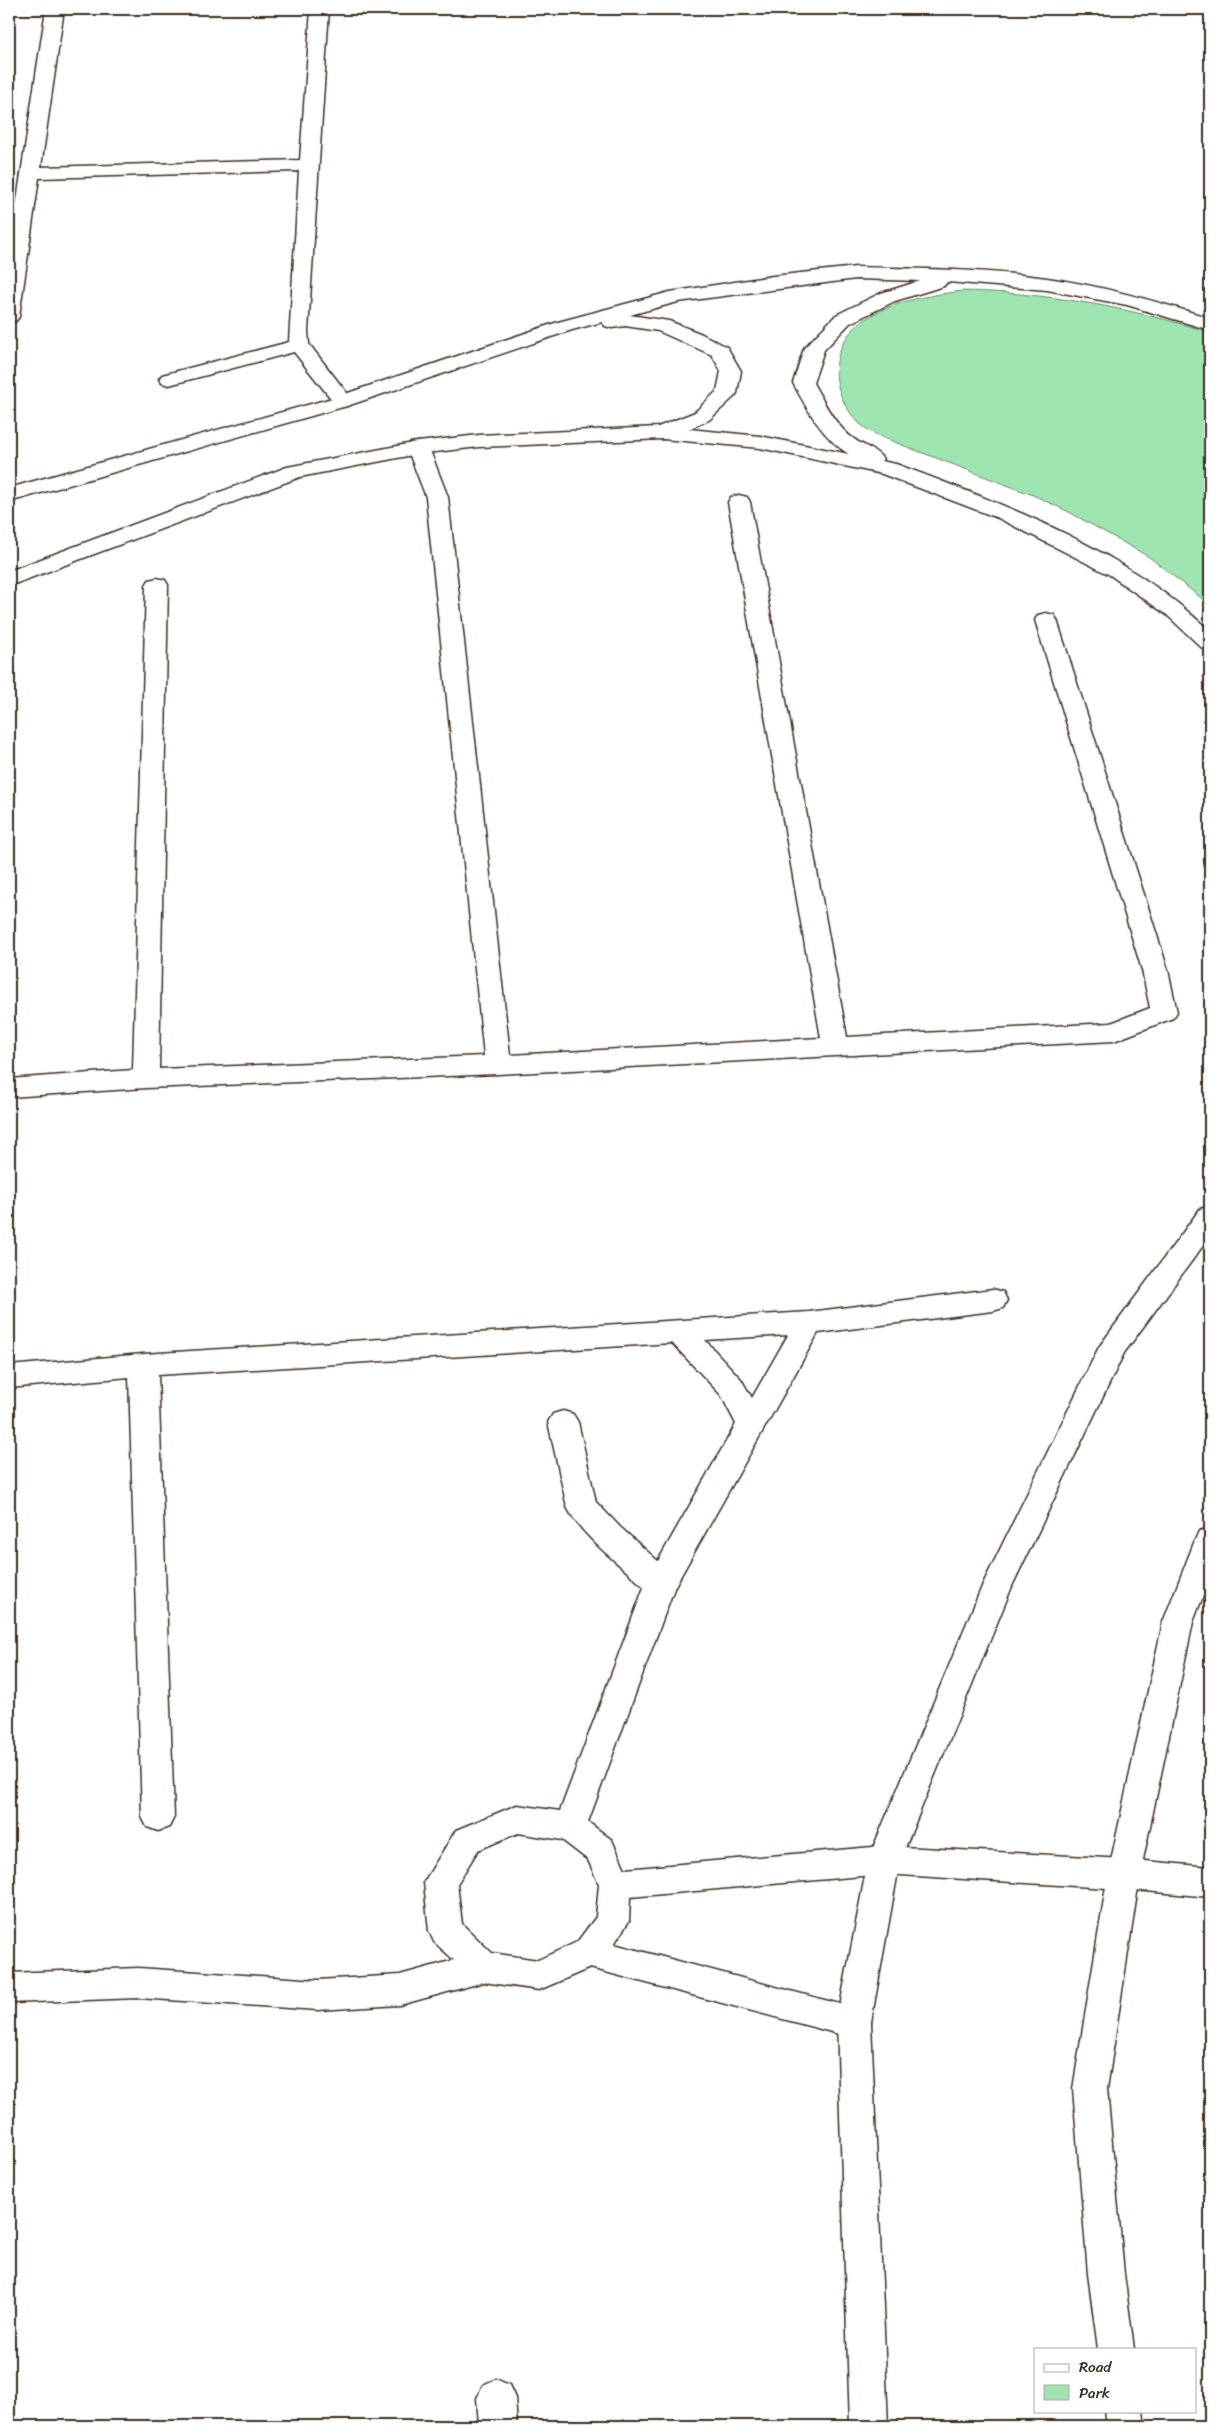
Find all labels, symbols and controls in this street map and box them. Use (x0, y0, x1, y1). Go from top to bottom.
legend (1034, 2348, 1196, 2412)
text: Road (1079, 2354, 1112, 2380)
text: Park (1079, 2380, 1110, 2406)

